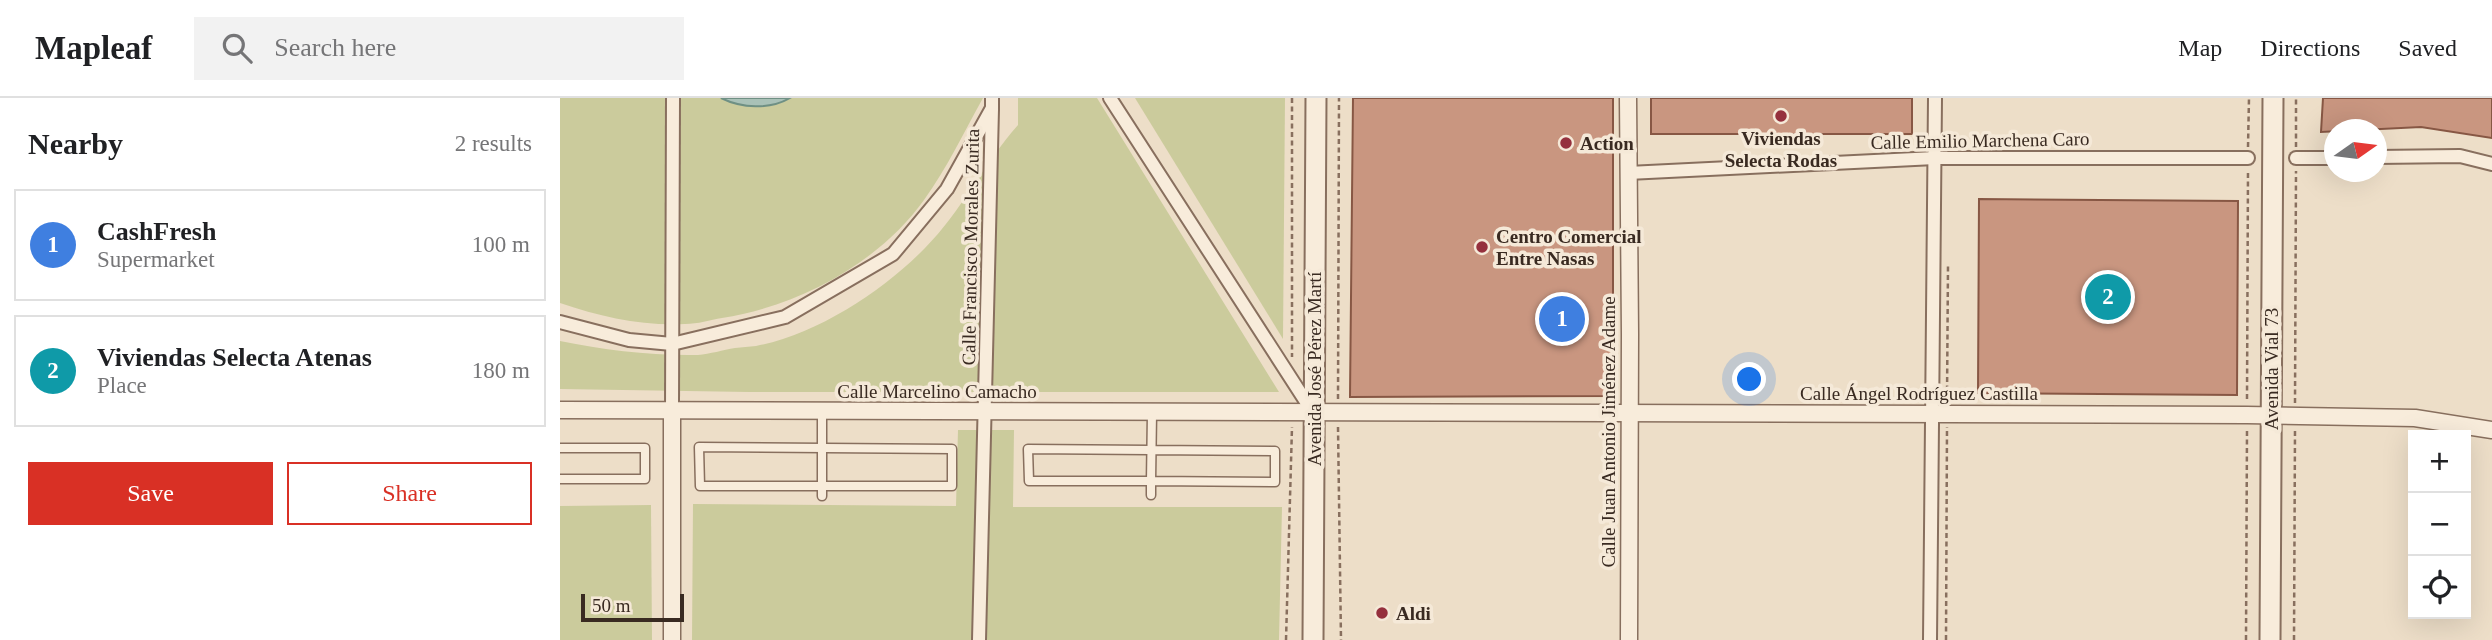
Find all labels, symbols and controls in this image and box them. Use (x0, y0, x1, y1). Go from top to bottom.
search box (194, 17, 684, 80)
icon: search (218, 29, 256, 67)
text: Mapleaf (35, 30, 152, 66)
text: Search here (274, 33, 396, 62)
text: Map (2178, 35, 2222, 61)
text: Directions (2260, 35, 2360, 61)
text: Saved (2398, 35, 2457, 61)
marker: Viviendas Selecta Rodas (1773, 108, 1789, 124)
north arrow (2324, 119, 2387, 182)
text: Nearby (28, 127, 123, 160)
street label: Calle Francisco Morales Zurita (958, 128, 983, 366)
place label: Viviendas Selecta Rodas (1725, 128, 1837, 171)
street label: Calle Emilio Marchena Caro (1870, 128, 2090, 153)
text: 2 results (455, 131, 532, 156)
place label: Action (1580, 133, 1634, 154)
marker: Action (1558, 135, 1574, 151)
text: CashFresh (97, 217, 216, 246)
place label: Centro Comercial Entre Nasas (1496, 226, 1641, 269)
text: 1 (47, 232, 59, 257)
text: 100 m (472, 232, 530, 257)
marker: Centro Comercial Entre Nasas (1474, 239, 1490, 255)
text: Supermarket (97, 247, 215, 272)
street label: Avenida José Pérez Martí (1304, 271, 1325, 466)
pin: 2 (2085, 271, 2131, 323)
pin: 1 (1539, 293, 1585, 345)
street label: Calle Juan Antonio Jiménez Adame (1598, 296, 1619, 568)
street label: Avenida Vial 73 (2261, 308, 2282, 430)
text: Viviendas Selecta Atenas (97, 343, 372, 372)
text: 2 (47, 358, 59, 383)
text: 180 m (472, 358, 530, 383)
your location (1732, 362, 1766, 396)
text: Place (97, 373, 147, 398)
street label: Calle Marcelino Camacho (837, 381, 1037, 402)
street label: Calle Ángel Rodríguez Castilla (1800, 383, 2039, 404)
map controls (2408, 430, 2471, 619)
button: + (2408, 430, 2471, 493)
button: Save (28, 462, 273, 525)
button: Share (287, 462, 532, 525)
button: − (2408, 493, 2471, 556)
button: locate (2408, 556, 2471, 619)
scale bar (581, 591, 684, 623)
text: 50 m (592, 595, 631, 616)
place label: Aldi (1396, 603, 1431, 624)
marker: Aldi (1374, 605, 1390, 621)

